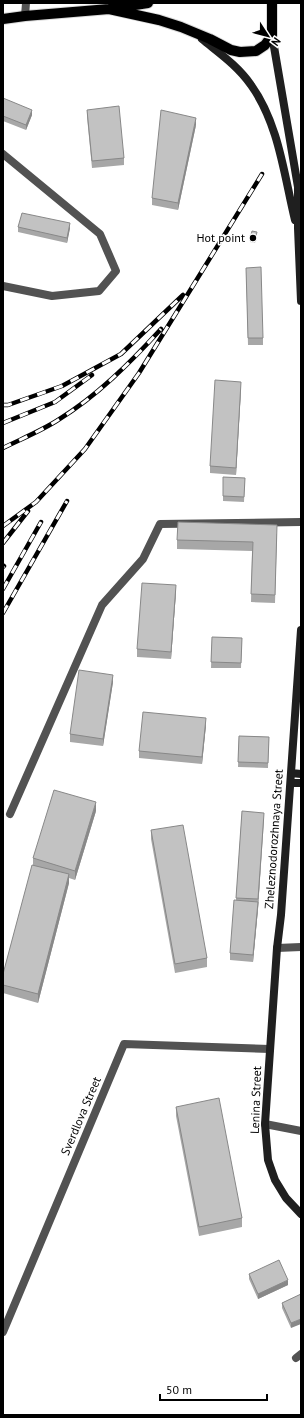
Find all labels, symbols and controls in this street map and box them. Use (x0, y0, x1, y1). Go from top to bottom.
north arrow (248, 16, 288, 56)
text: N (268, 35, 284, 49)
place label: Hot point (196, 230, 245, 245)
marker: Hot point (248, 233, 258, 243)
street label: Zheleznodorozhnaya Street (261, 769, 286, 909)
street label: Lenina Street (247, 1066, 264, 1134)
street label: Sverdlova Street (57, 1074, 104, 1157)
scale bar (160, 1376, 267, 1402)
text: 50 m (166, 1382, 192, 1397)

